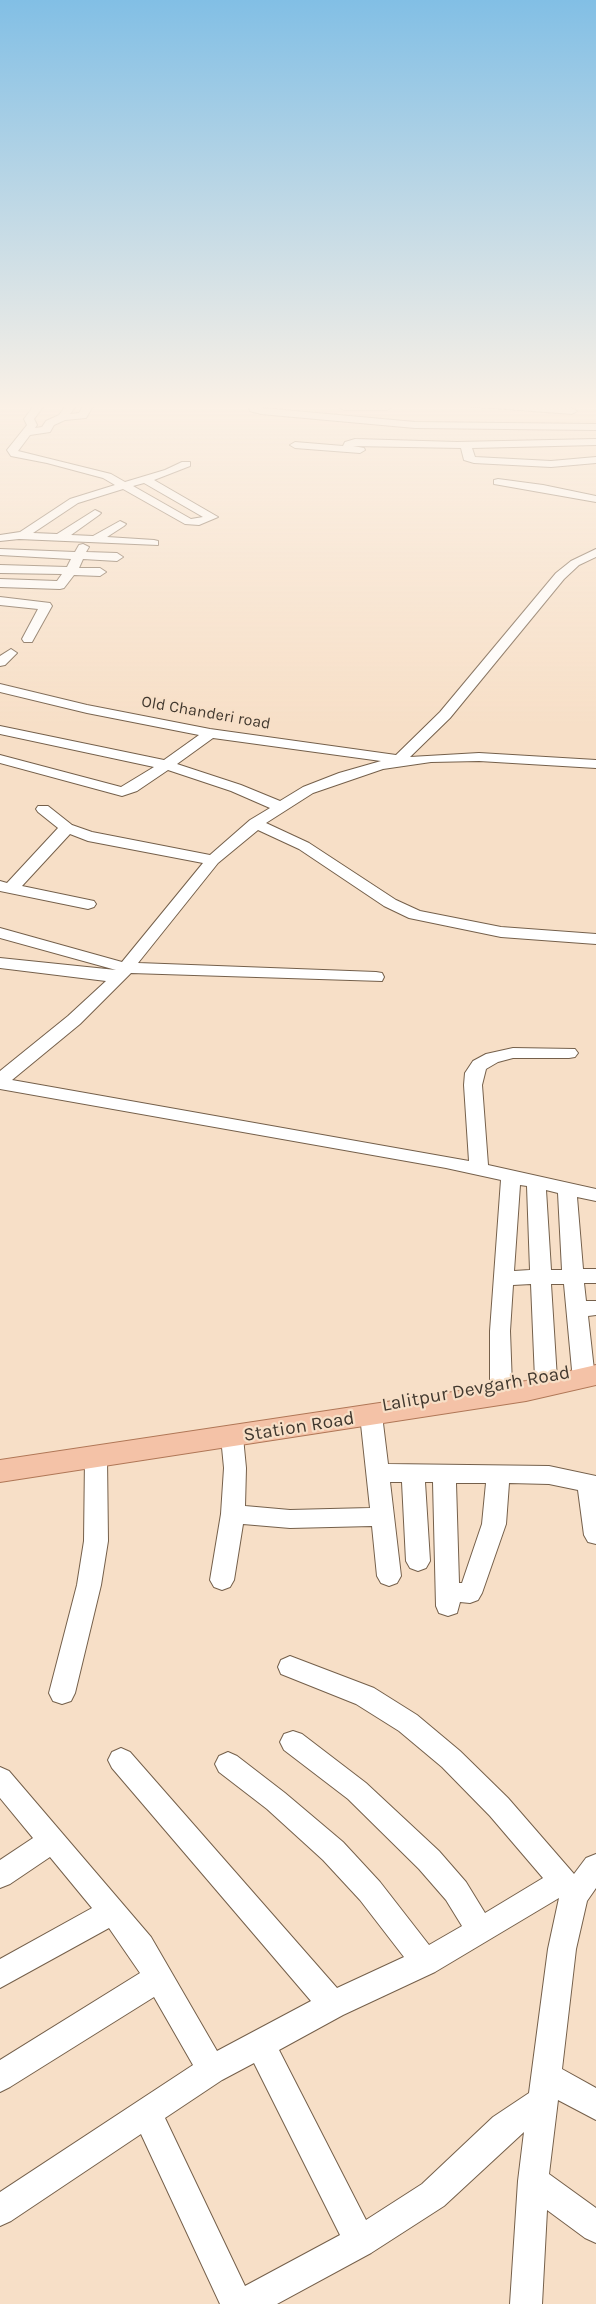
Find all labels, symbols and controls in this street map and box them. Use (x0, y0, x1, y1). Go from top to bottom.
street label: Old Chanderi road (140, 692, 272, 734)
street label: Lalitpur Devgarh Road (380, 1361, 572, 1417)
street label: Station Road (242, 1407, 356, 1447)

